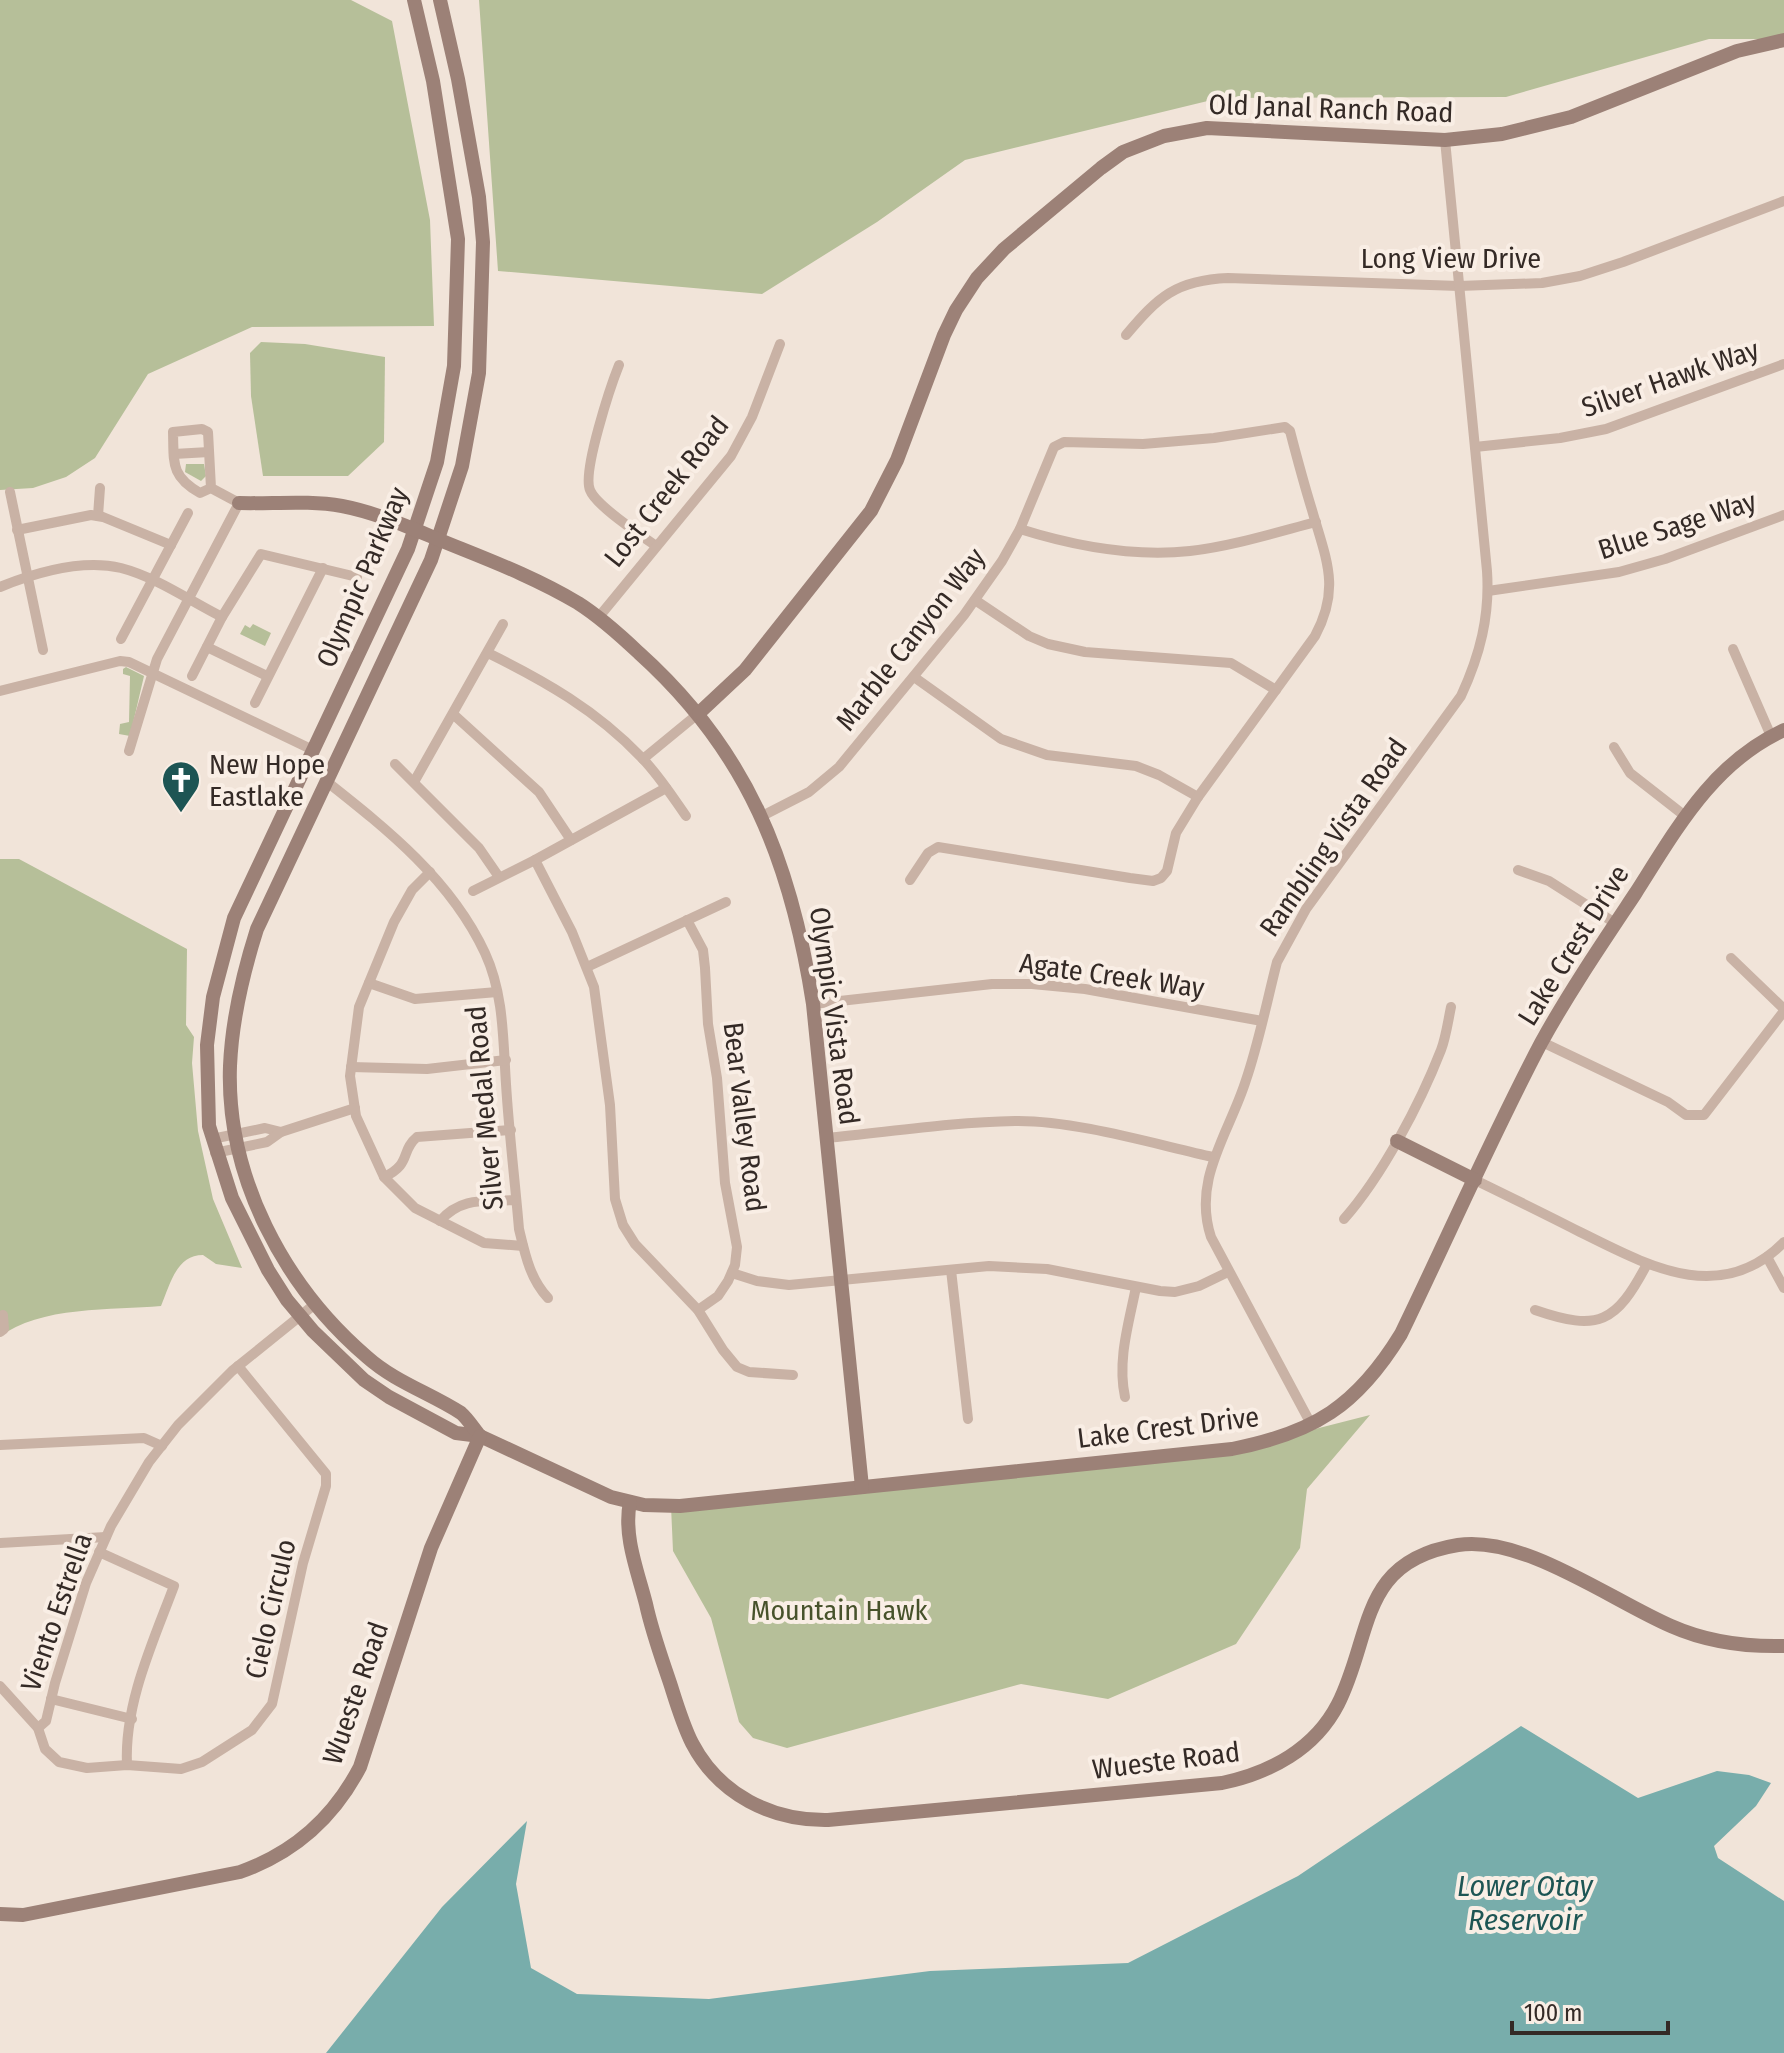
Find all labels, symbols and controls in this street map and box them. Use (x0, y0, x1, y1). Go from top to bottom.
street label: Old Janal Ranch Road (1208, 88, 1454, 129)
street label: Long View Drive (1361, 242, 1541, 275)
street label: Silver Hawk Way (1577, 333, 1763, 424)
street label: Lost Creek Road (597, 409, 736, 573)
street label: Olympic Parkway (310, 482, 415, 672)
street label: Blue Sage Way (1594, 484, 1761, 567)
street label: Marble Canyon Way (829, 541, 992, 737)
street label: Rambling Vista Road (1253, 732, 1414, 943)
place label: New Hope Eastlake (209, 748, 325, 813)
church icon: New Hope Eastlake (160, 759, 202, 814)
street label: Lake Crest Drive (1511, 859, 1636, 1031)
street label: Olympic Vista Road (803, 905, 866, 1127)
street label: Agate Creek Way (1017, 946, 1207, 1005)
street label: Silver Medal Road (459, 1005, 510, 1211)
street label: Bear Valley Road (716, 1020, 773, 1214)
street label: Lake Crest Drive (1075, 1400, 1261, 1455)
street label: Viento Estrella (14, 1529, 99, 1696)
street label: Cielo Circulo (238, 1536, 303, 1682)
park label: Mountain Hawk (750, 1594, 928, 1627)
street label: Wueste Road (316, 1618, 395, 1769)
street label: Wueste Road (1090, 1735, 1242, 1786)
water label: Lower Otay Reservoir (1457, 1868, 1595, 1938)
scale bar (1512, 1985, 1668, 2035)
text: 100 m (1524, 1999, 1582, 2027)

